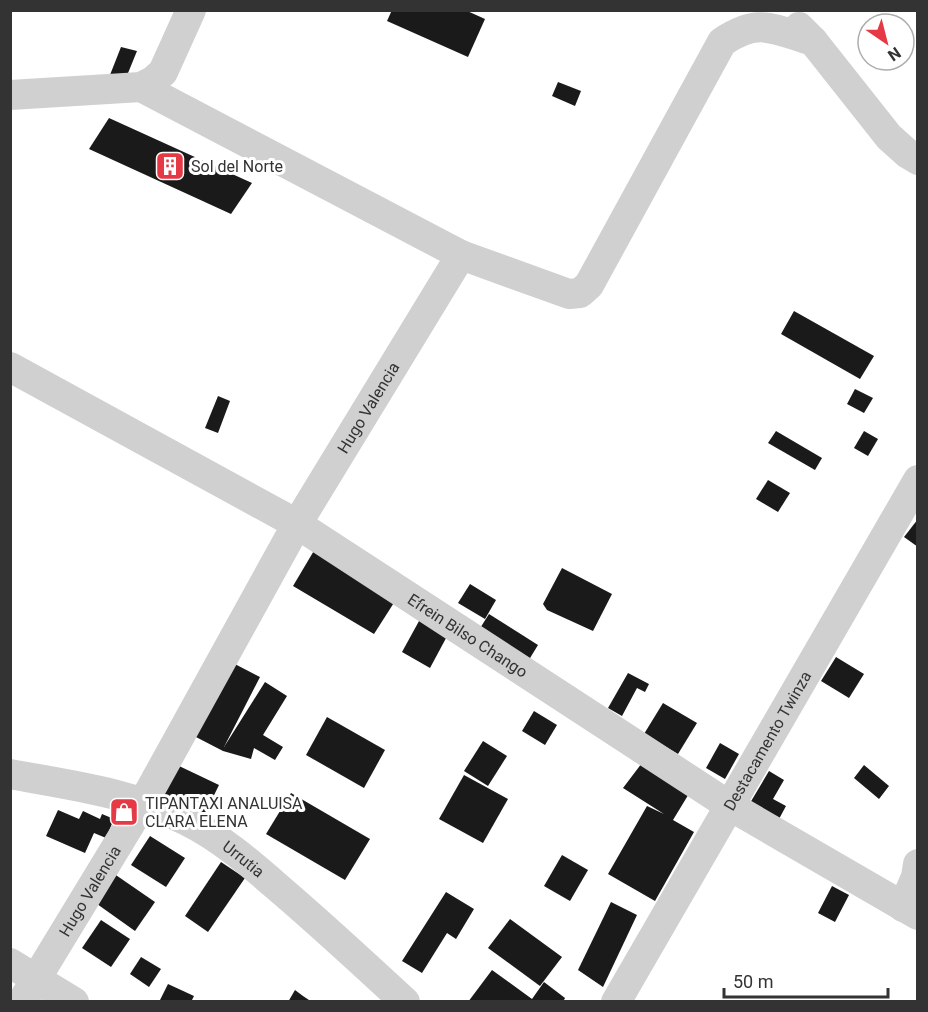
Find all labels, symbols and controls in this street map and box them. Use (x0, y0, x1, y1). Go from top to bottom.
north arrow (856, 12, 916, 72)
text: N (884, 43, 904, 65)
building icon: Sol del Norte (154, 150, 186, 182)
place label: Sol del Norte (191, 157, 283, 176)
street label: Hugo Valencia (333, 359, 403, 456)
street label: Efrein Bilso Chango (404, 589, 531, 681)
street label: Destacamento Twinza (719, 667, 815, 814)
place label: TIPANTAXI ANALUISA CLARA ELENA (145, 794, 303, 831)
shop icon: TIPANTAXI ANALUISA CLARA ELENA (108, 796, 140, 828)
street label: Urrutia (219, 836, 268, 881)
street label: Hugo Valencia (55, 842, 124, 940)
scale bar (724, 961, 888, 999)
text: 50 m (733, 971, 773, 992)

